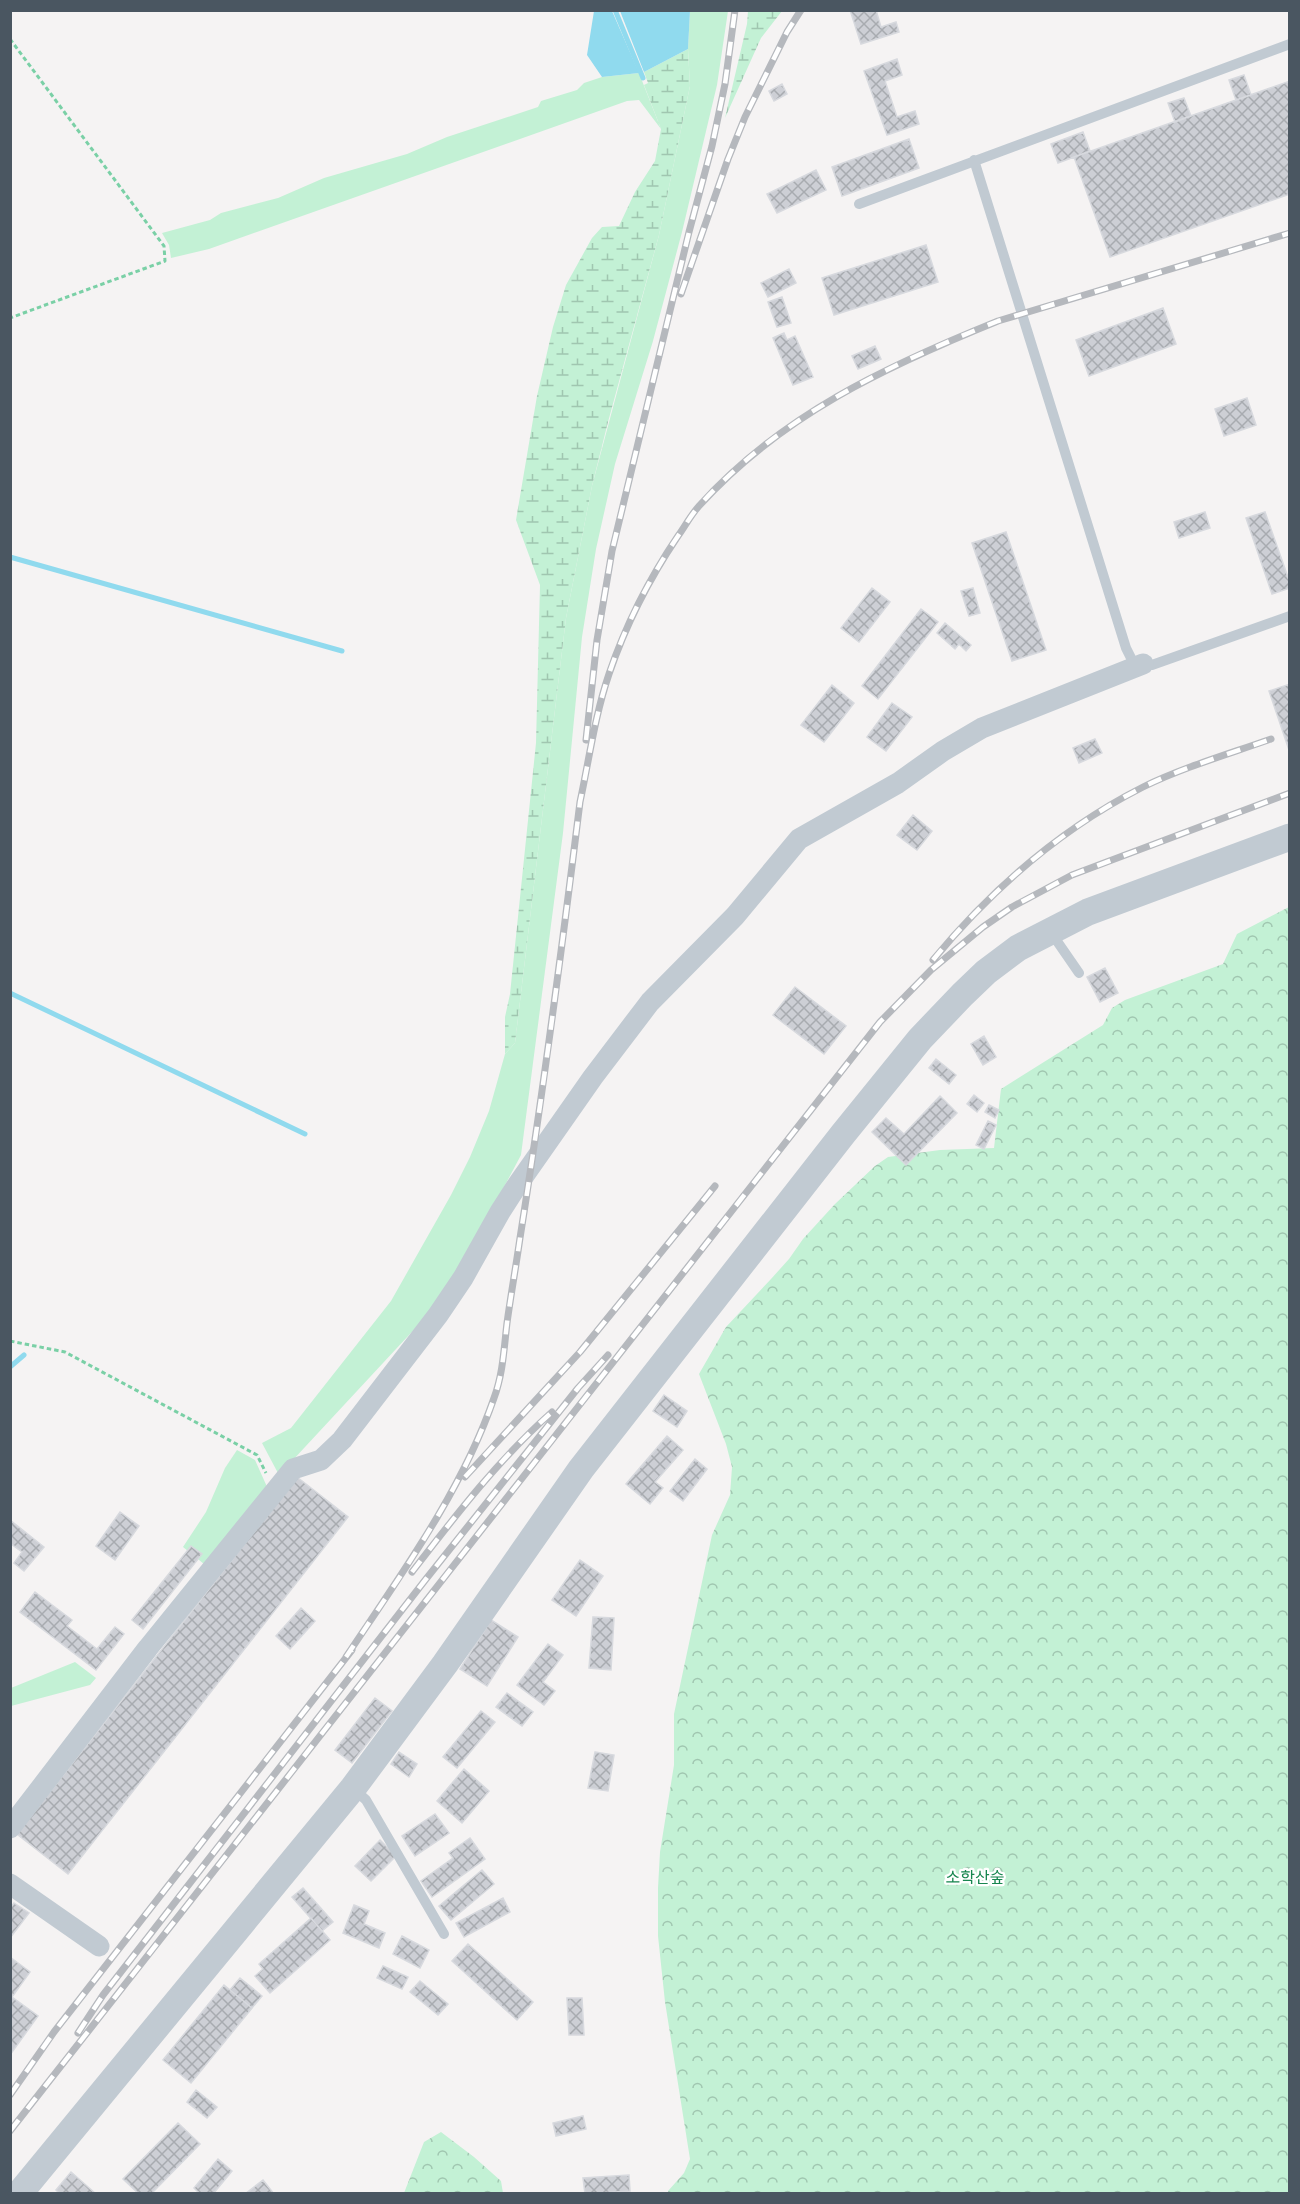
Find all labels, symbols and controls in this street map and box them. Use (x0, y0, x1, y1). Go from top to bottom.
park label: 소학산숲 (946, 1868, 1004, 1888)

